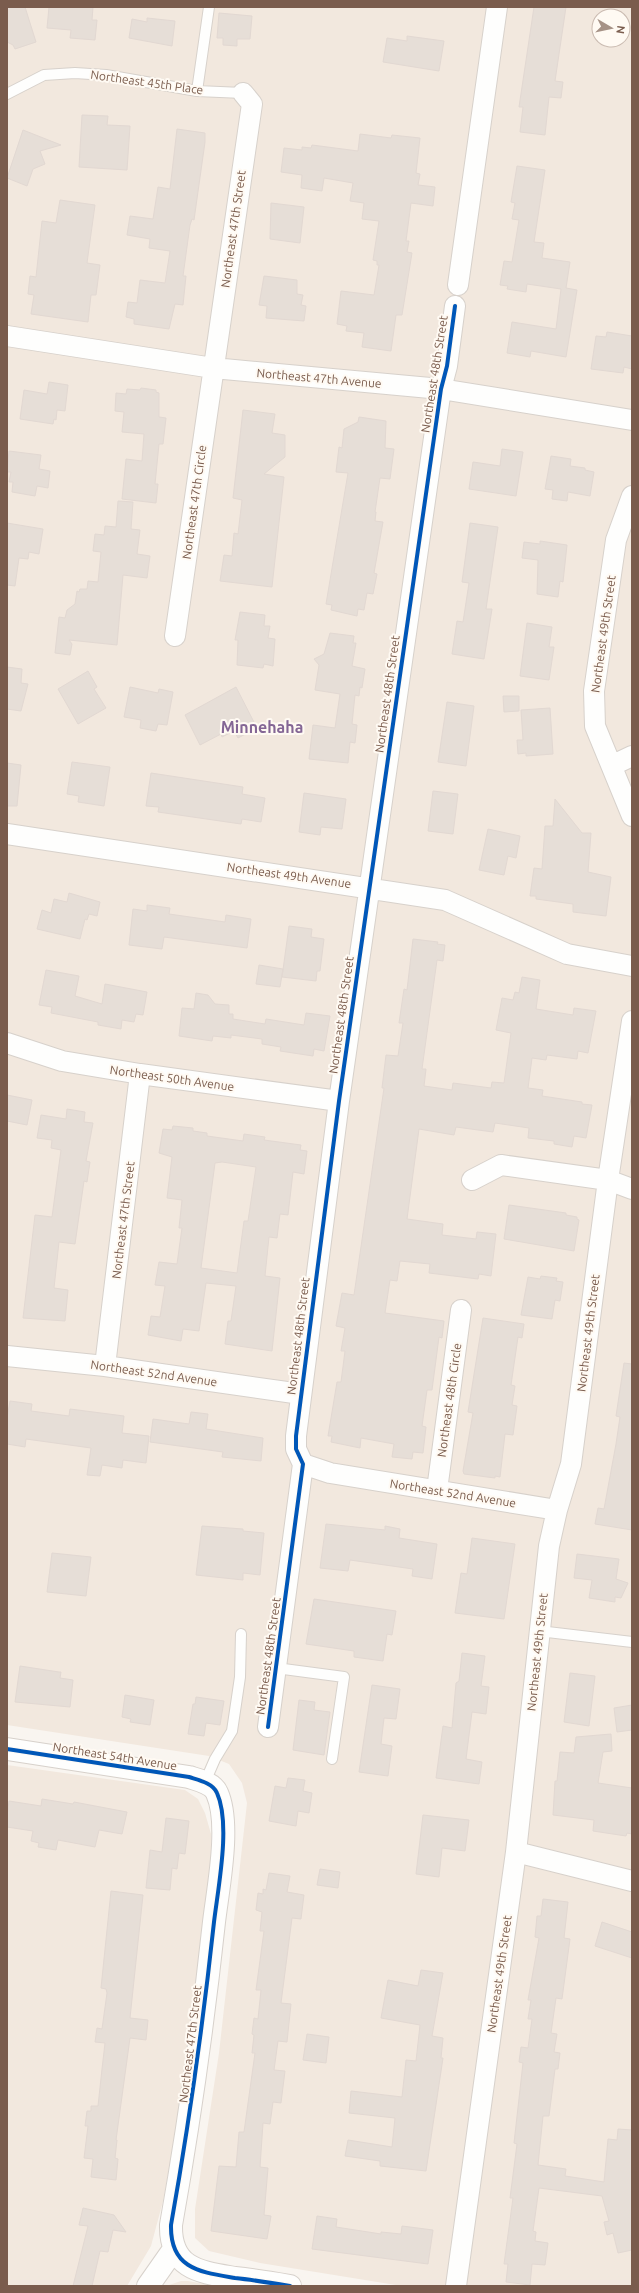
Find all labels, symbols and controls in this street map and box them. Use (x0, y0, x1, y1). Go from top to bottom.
north arrow (591, 8, 631, 48)
text: N (614, 25, 627, 35)
street label: Northeast 45th Place (90, 68, 204, 96)
street label: Northeast 47th Street (218, 169, 248, 289)
street label: Northeast 48th Street (418, 314, 450, 434)
street label: Northeast 47th Avenue (256, 366, 382, 390)
street label: Northeast 47th Circle (180, 444, 208, 560)
street label: Northeast 49th Street (588, 574, 618, 694)
street label: Northeast 48th Street (372, 634, 402, 754)
district label: Minnehaha (221, 718, 303, 736)
street label: Northeast 49th Avenue (226, 860, 352, 890)
street label: Northeast 48th Street (326, 955, 356, 1075)
street label: Northeast 50th Avenue (109, 1063, 235, 1093)
street label: Northeast 47th Street (109, 1160, 137, 1280)
street label: Northeast 49th Street (574, 1273, 602, 1393)
street label: Northeast 48th Street (284, 1276, 312, 1396)
street label: Northeast 48th Circle (435, 1342, 463, 1458)
street label: Northeast 52nd Avenue (90, 1358, 218, 1388)
street label: Northeast 52nd Avenue (389, 1477, 517, 1509)
street label: Northeast 49th Street (524, 1592, 550, 1712)
street label: Northeast 48th Street (253, 1596, 283, 1716)
street label: Northeast 54th Avenue (52, 1740, 178, 1772)
street label: Northeast 49th Street (484, 1914, 514, 2034)
street label: Northeast 47th Street (176, 1984, 204, 2104)

